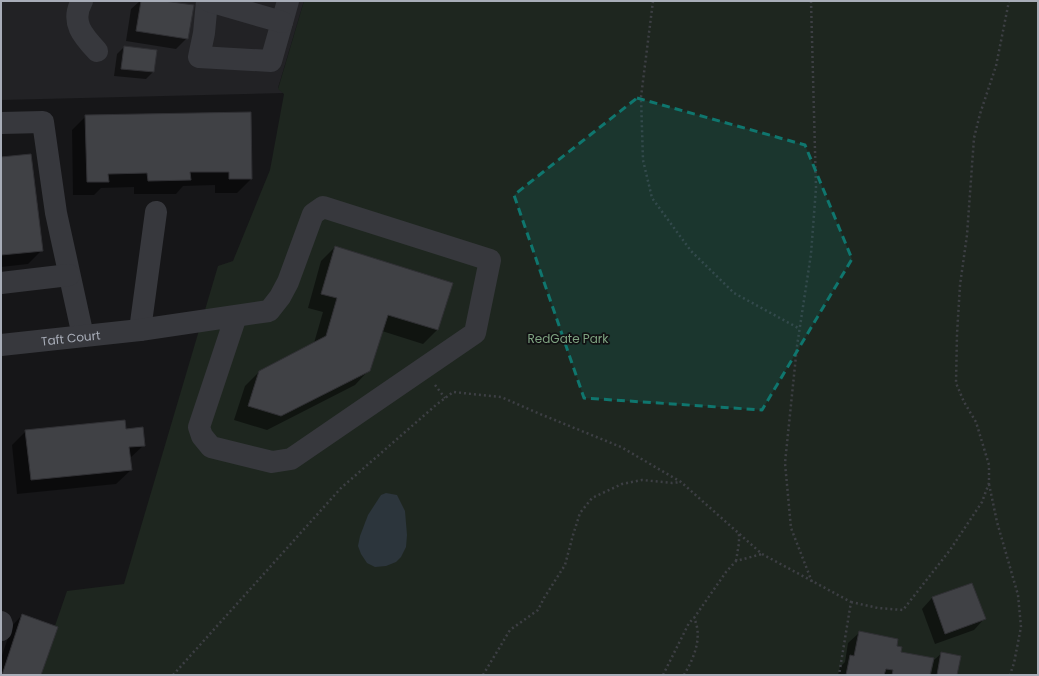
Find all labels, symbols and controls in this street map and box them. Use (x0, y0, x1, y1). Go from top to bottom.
street label: Taft Court (40, 326, 101, 349)
park label: RedGate Park (527, 330, 609, 347)

